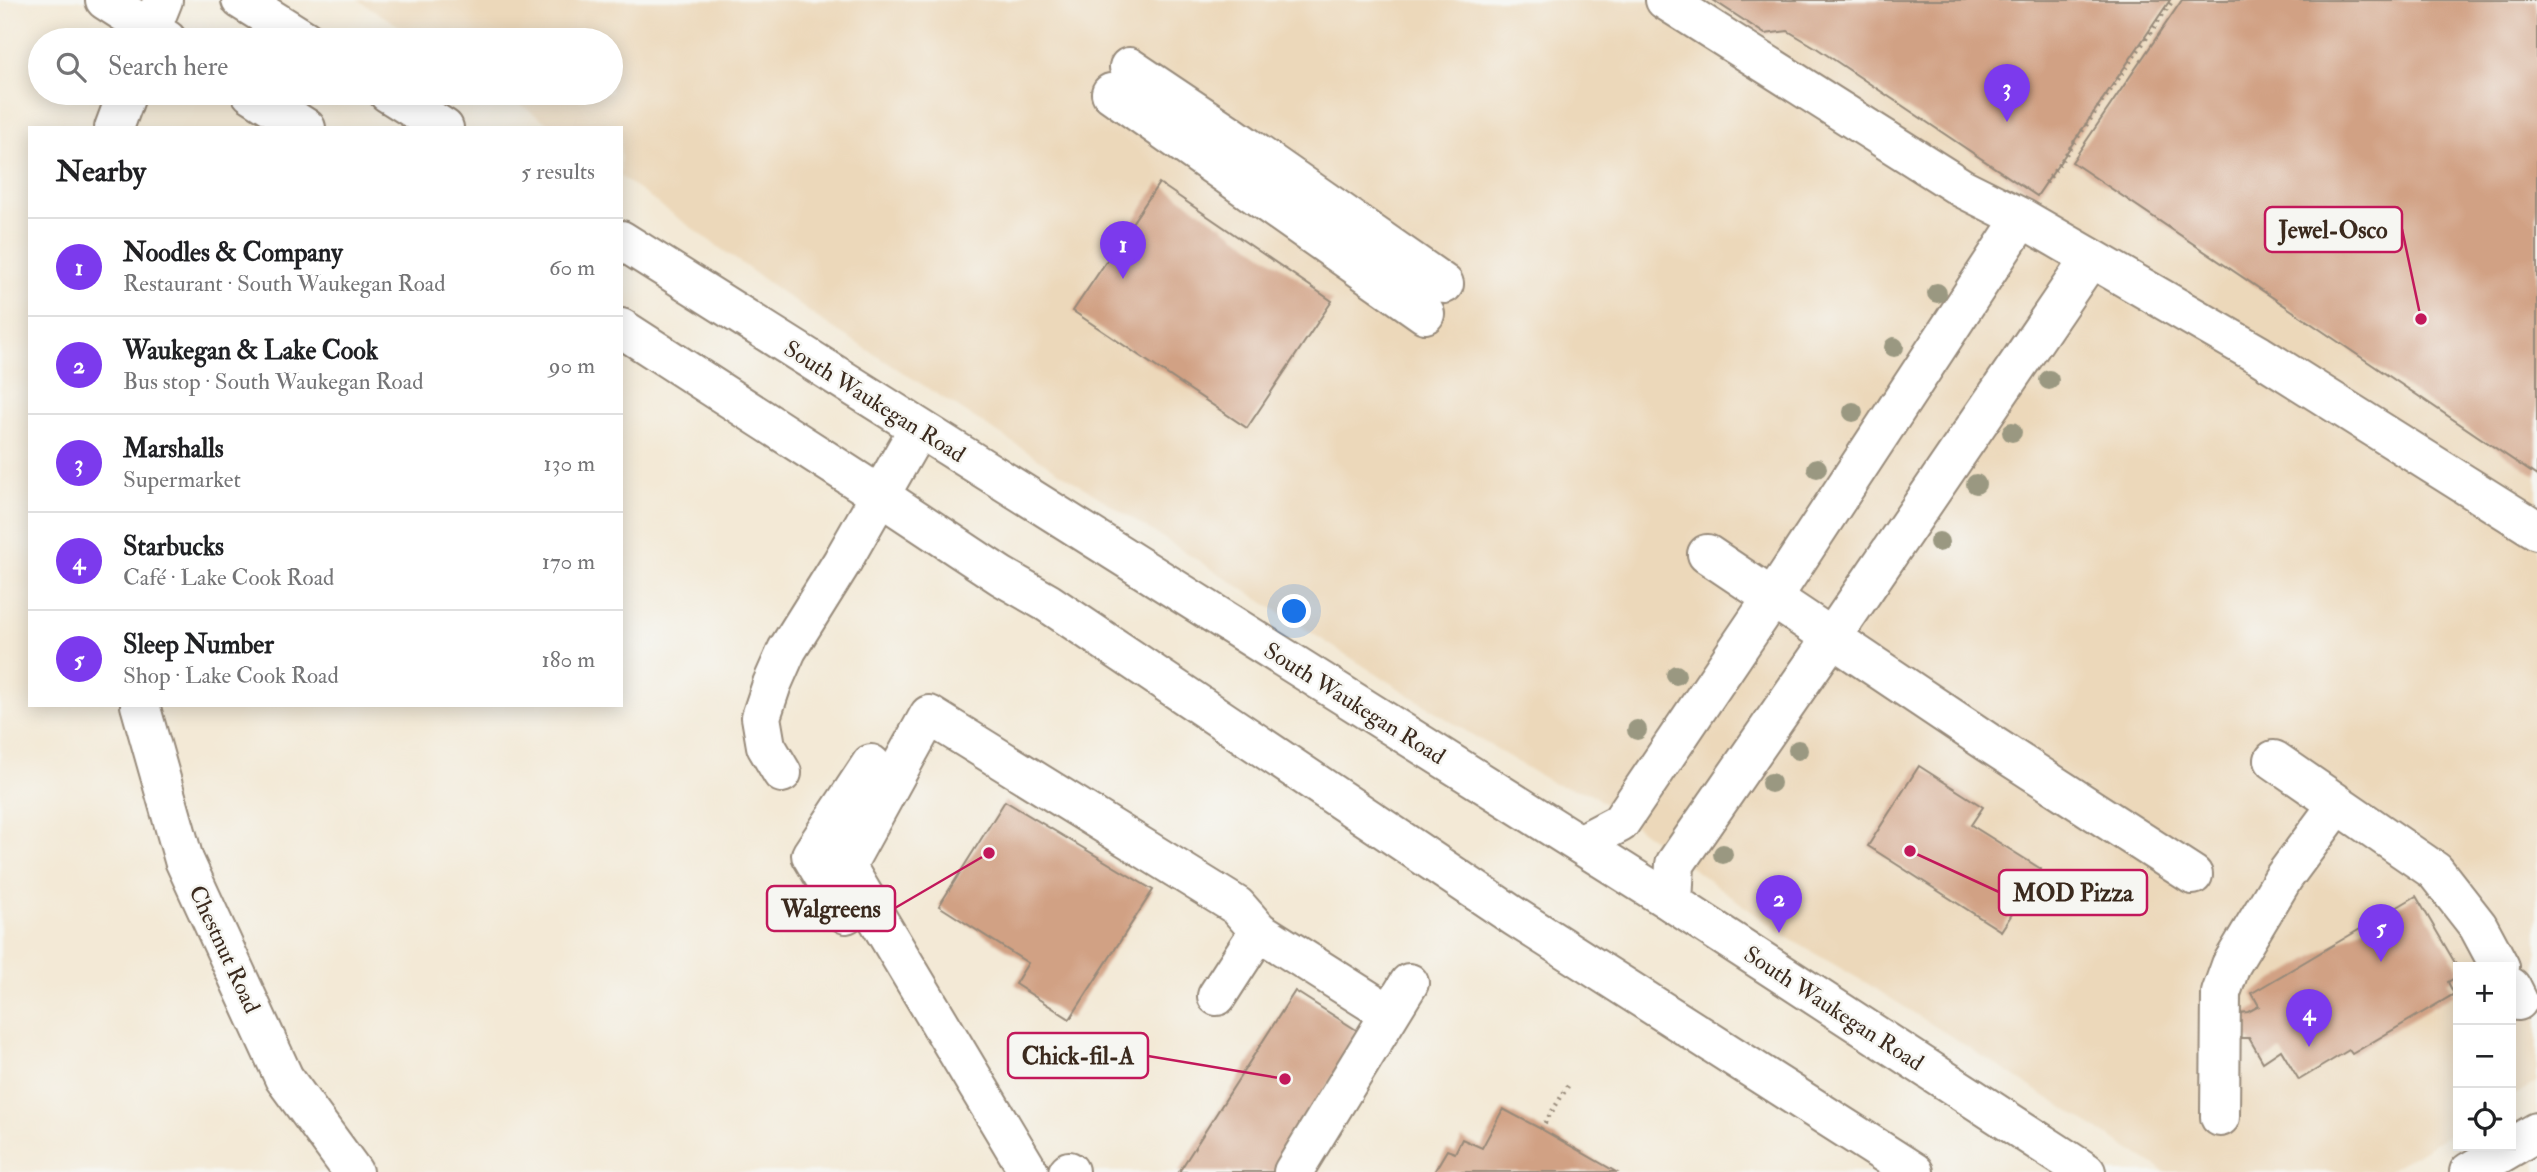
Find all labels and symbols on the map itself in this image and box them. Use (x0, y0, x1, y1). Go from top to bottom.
pin: 3 (1984, 64, 2030, 122)
callout: Jewel-Osco (2265, 207, 2402, 252)
text: Jewel-Osco (2277, 215, 2388, 246)
pin: 1 (1100, 221, 1146, 279)
street label: South Waukegan Road (779, 334, 971, 469)
your location (1277, 594, 1311, 628)
street label: South Waukegan Road (1259, 636, 1451, 771)
callout: MOD Pizza (1999, 870, 2147, 915)
pin: 2 (1756, 875, 1802, 933)
text: MOD Pizza (2012, 878, 2134, 909)
street label: Chestnut Road (182, 881, 267, 1018)
callout: Walgreens (767, 886, 895, 931)
text: Walgreens (780, 894, 881, 925)
pin: 5 (2358, 904, 2404, 962)
street label: South Waukegan Road (1738, 939, 1929, 1077)
pin: 4 (2286, 989, 2332, 1047)
callout: Chick-fil-A (1008, 1033, 1148, 1078)
text: Chick-fil-A (1022, 1041, 1135, 1072)

